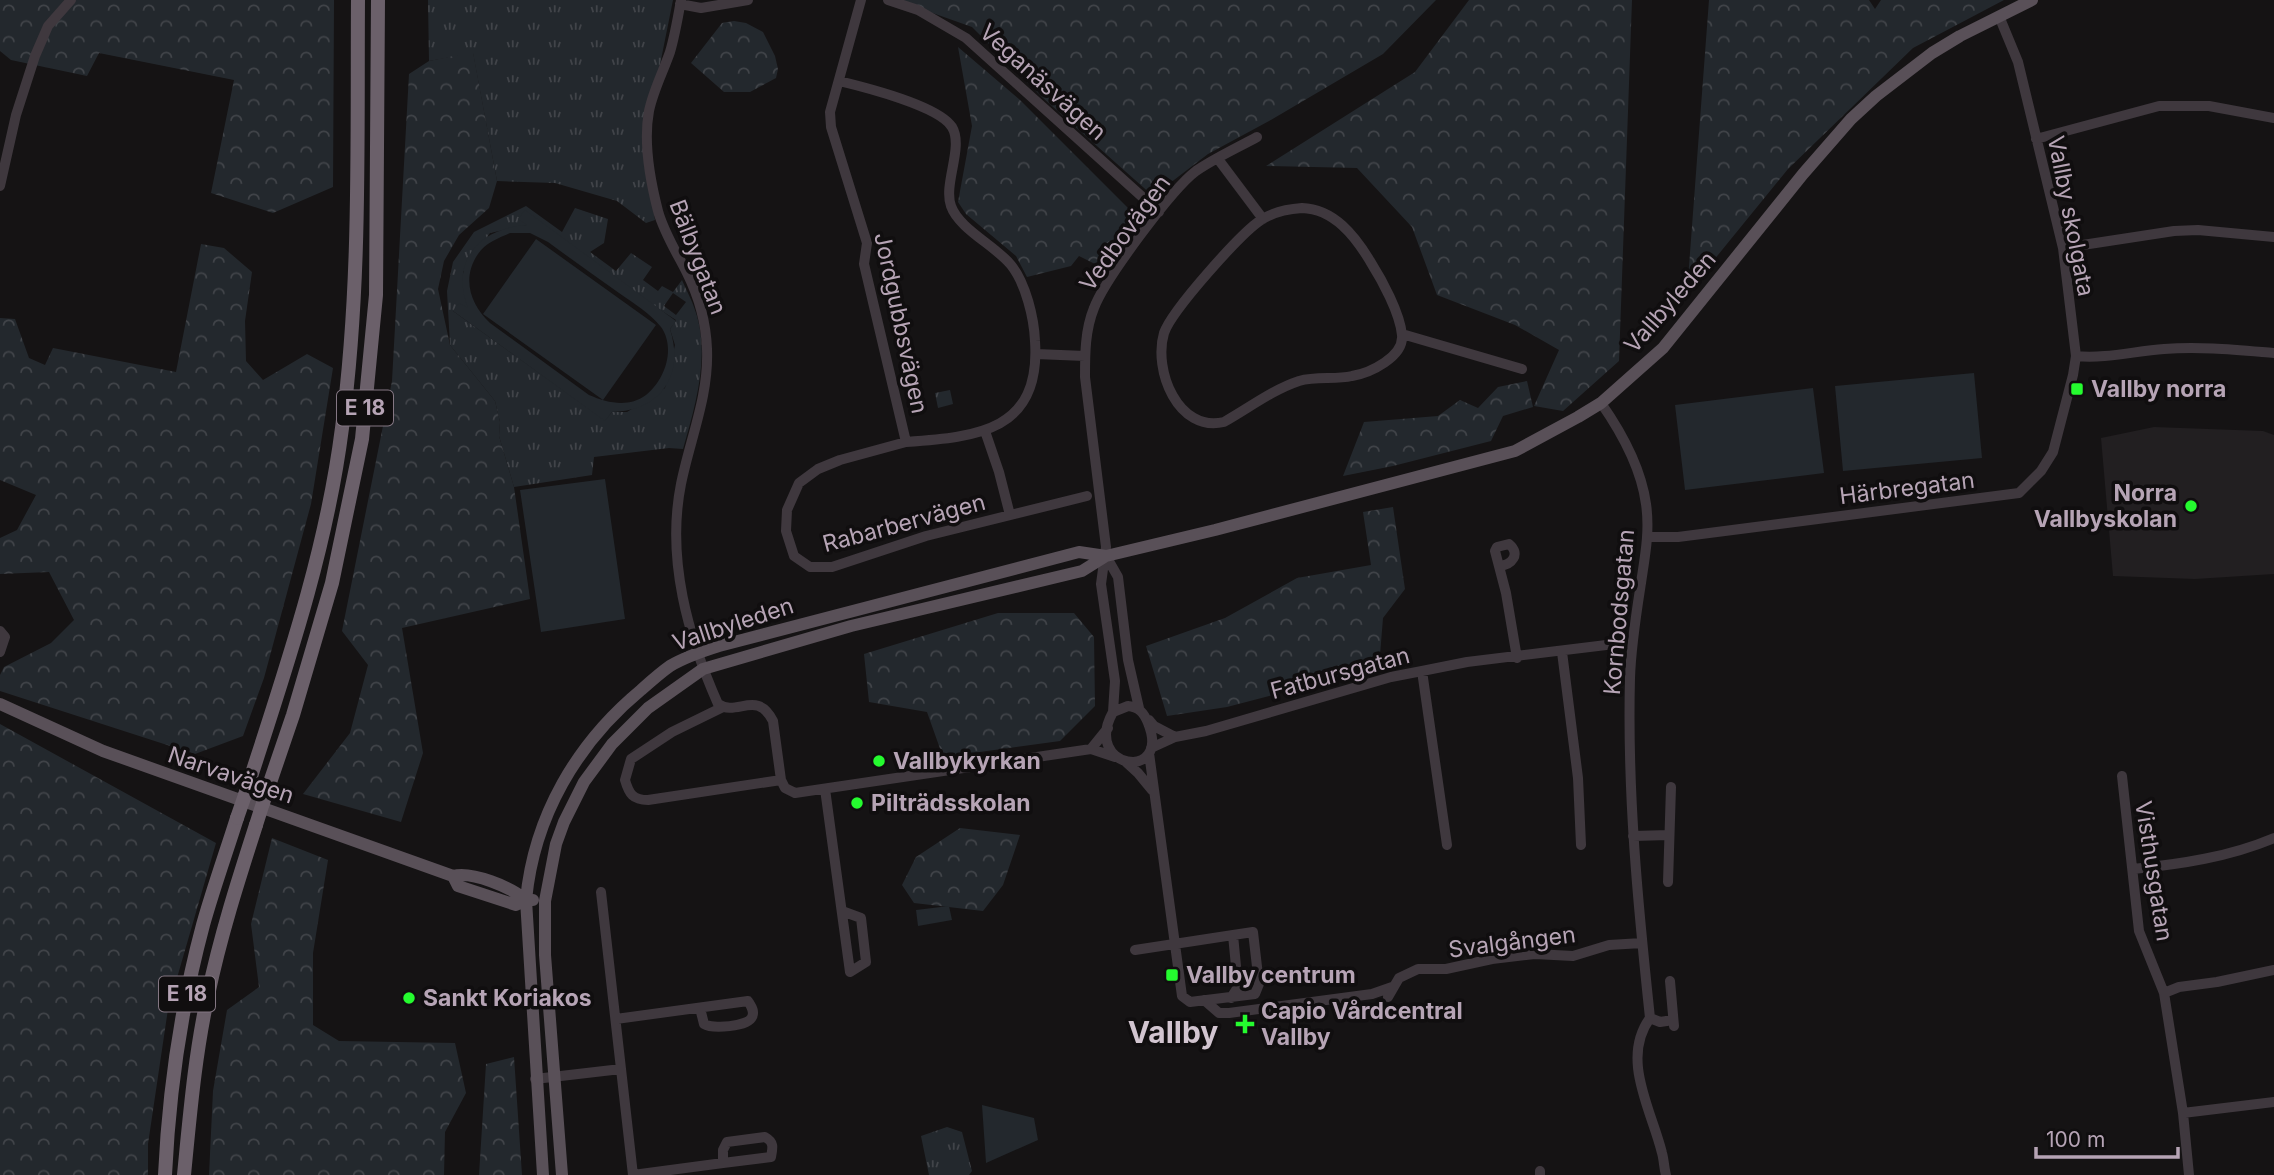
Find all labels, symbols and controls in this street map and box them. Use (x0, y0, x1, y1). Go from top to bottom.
street label: Veganäsvägen (974, 18, 1112, 146)
street label: Vallby skolgata (2042, 133, 2100, 299)
street label: Vedbovägen (1074, 170, 1176, 296)
street label: Bälbygatan (663, 196, 733, 318)
street label: Jordgubbsvägen (868, 230, 934, 416)
street label: Vallbyleden (1618, 245, 1722, 359)
place label: Vallby norra (2091, 375, 2226, 403)
marker: Vallby norra (2069, 381, 2085, 397)
road number: E 18 (337, 390, 393, 426)
street label: Härbregatan (1838, 466, 1976, 510)
place label: Norra Vallbyskolan (2034, 479, 2177, 533)
street label: Rabarbervägen (820, 488, 988, 558)
marker: Norra Vallbyskolan (2183, 498, 2199, 514)
street label: Kornbodsgatan (1598, 528, 1640, 696)
street label: Vallbyleden (669, 591, 797, 657)
street label: Fatbursgatan (1267, 641, 1413, 705)
street label: Narvavägen (164, 740, 298, 810)
place label: Vallbykyrkan (893, 747, 1041, 775)
marker: Vallbykyrkan (871, 753, 887, 769)
place label: Pilträdsskolan (871, 789, 1031, 817)
marker: Pilträdsskolan (849, 795, 865, 811)
street label: Visthusgatan (2129, 799, 2179, 943)
street label: Svalgången (1447, 920, 1577, 964)
place label: Vallby centrum (1186, 961, 1356, 989)
marker: Vallby centrum (1164, 967, 1180, 983)
road number: E 18 (159, 976, 215, 1012)
place label: Sankt Koriakos (423, 984, 592, 1012)
marker: Sankt Koriakos (401, 990, 417, 1006)
place label: Capio Vårdcentral Vallby (1261, 997, 1463, 1051)
district label: Vallby (1128, 1014, 1218, 1050)
marker: Capio Vårdcentral Vallby (1235, 1014, 1255, 1034)
scale bar (2036, 1116, 2178, 1160)
text: 100 m (2046, 1127, 2105, 1152)

